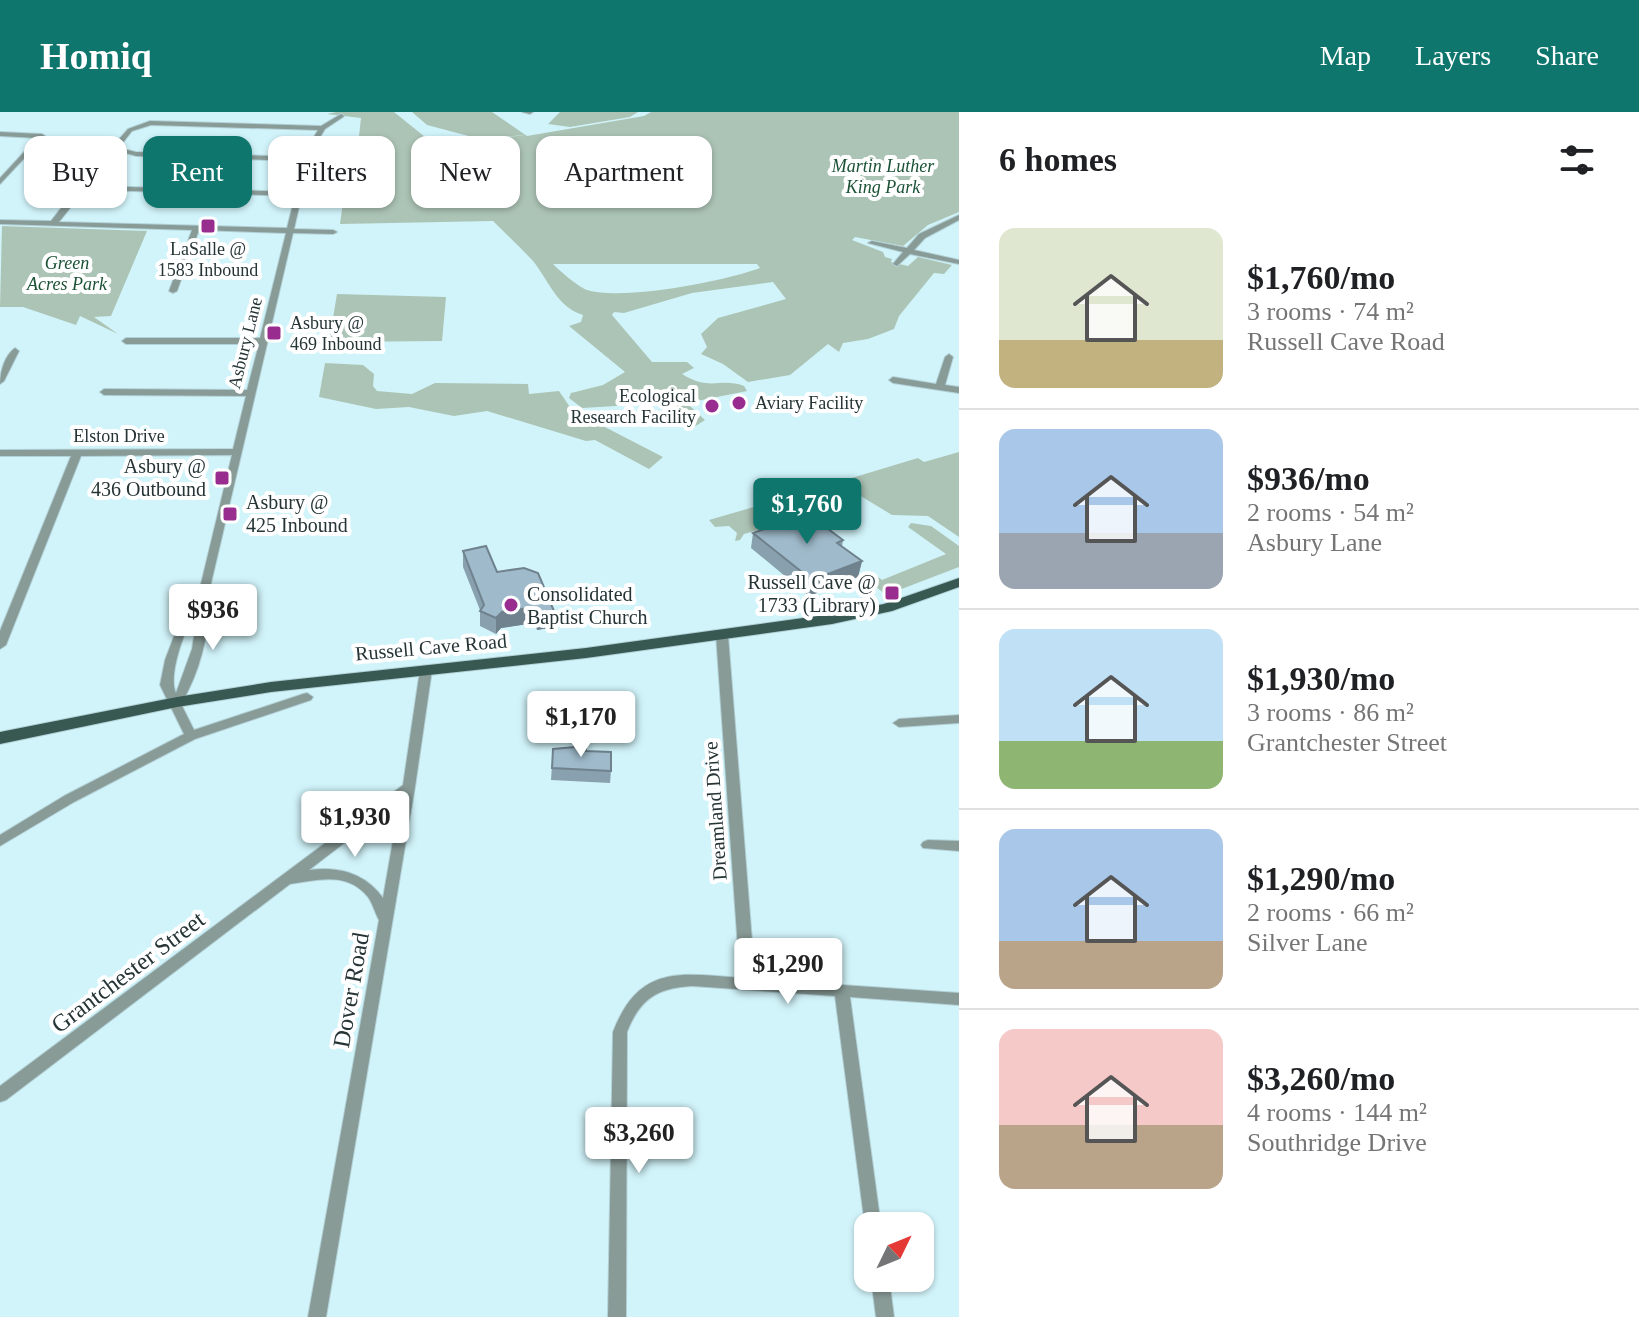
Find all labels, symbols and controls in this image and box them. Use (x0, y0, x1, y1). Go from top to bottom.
text: Homiq (40, 35, 152, 77)
text: Map (1320, 40, 1371, 71)
text: Layers (1415, 40, 1491, 71)
text: Share (1535, 40, 1599, 71)
chip: Buy (24, 136, 127, 208)
chip: Rent (143, 136, 252, 208)
chip: Filters (268, 136, 395, 208)
chip: New (411, 136, 520, 208)
chip: Apartment (536, 136, 712, 208)
icon: filters (1555, 138, 1599, 182)
text: 6 homes (999, 141, 1117, 178)
park label: Martin Luther King Park (831, 156, 935, 197)
marker: LaSalle @ 1583 Inbound (199, 217, 217, 235)
place label: LaSalle @ 1583 Inbound (158, 239, 258, 280)
park label: Green Acres Park (26, 253, 108, 294)
text: $1,760/mo (1247, 259, 1395, 296)
icon: home (1063, 260, 1159, 356)
street label: Asbury Lane (224, 295, 266, 391)
text: 3 rooms · 74 m² (1247, 297, 1414, 326)
place label: Asbury @ 469 Inbound (290, 313, 382, 354)
marker: Asbury @ 469 Inbound (265, 324, 283, 342)
text: Russell Cave Road (1247, 327, 1445, 356)
place label: Ecological Research Facility (571, 386, 696, 427)
place label: Aviary Facility (755, 393, 863, 413)
marker: Aviary Facility (730, 394, 748, 412)
marker: Ecological Research Facility (703, 397, 721, 415)
street label: Elston Drive (73, 426, 165, 446)
place label: Asbury @ 436 Outbound (91, 455, 206, 500)
text: $936/mo (1247, 460, 1370, 497)
icon: home (1063, 461, 1159, 557)
marker: Asbury @ 436 Outbound (213, 469, 231, 487)
pin: $1,760 (742, 478, 872, 546)
text: $1,760 (771, 489, 843, 518)
place label: Asbury @ 425 Inbound (246, 491, 348, 536)
text: 2 rooms · 54 m² (1247, 498, 1414, 527)
marker: Asbury @ 425 Inbound (221, 505, 239, 523)
text: Asbury Lane (1247, 528, 1382, 557)
place label: Russell Cave @ 1733 (Library) (748, 571, 876, 617)
place label: Consolidated Baptist Church (527, 583, 648, 629)
pin: $936 (166, 584, 260, 652)
marker: Russell Cave @ 1733 (Library) (883, 584, 901, 602)
text: $936 (187, 595, 239, 624)
marker: Consolidated Baptist Church (502, 596, 520, 614)
street label: Russell Cave Road (354, 629, 508, 665)
text: $1,930/mo (1247, 660, 1395, 697)
icon: home (1063, 661, 1159, 757)
pin: $1,170 (516, 691, 646, 759)
text: 3 rooms · 86 m² (1247, 698, 1414, 727)
text: $1,170 (545, 702, 617, 731)
text: Grantchester Street (1247, 728, 1447, 757)
street label: Dreamland Drive (699, 741, 731, 881)
pin: $1,930 (290, 791, 420, 859)
text: $1,930 (319, 802, 391, 831)
text: $1,290/mo (1247, 860, 1395, 897)
icon: home (1063, 861, 1159, 957)
text: 2 rooms · 66 m² (1247, 898, 1414, 927)
street label: Grantchester Street (46, 906, 210, 1038)
text: Silver Lane (1247, 928, 1368, 957)
street label: Dover Road (328, 930, 374, 1050)
pin: $1,290 (723, 938, 853, 1006)
text: $1,290 (752, 949, 824, 978)
text: $3,260/mo (1247, 1060, 1395, 1097)
icon: home (1063, 1061, 1159, 1157)
text: 4 rooms · 144 m² (1247, 1098, 1427, 1127)
pin: $3,260 (574, 1107, 704, 1175)
text: $3,260 (603, 1118, 675, 1147)
text: Southridge Drive (1247, 1128, 1427, 1157)
north arrow (854, 1212, 934, 1292)
map controls (854, 1212, 934, 1292)

